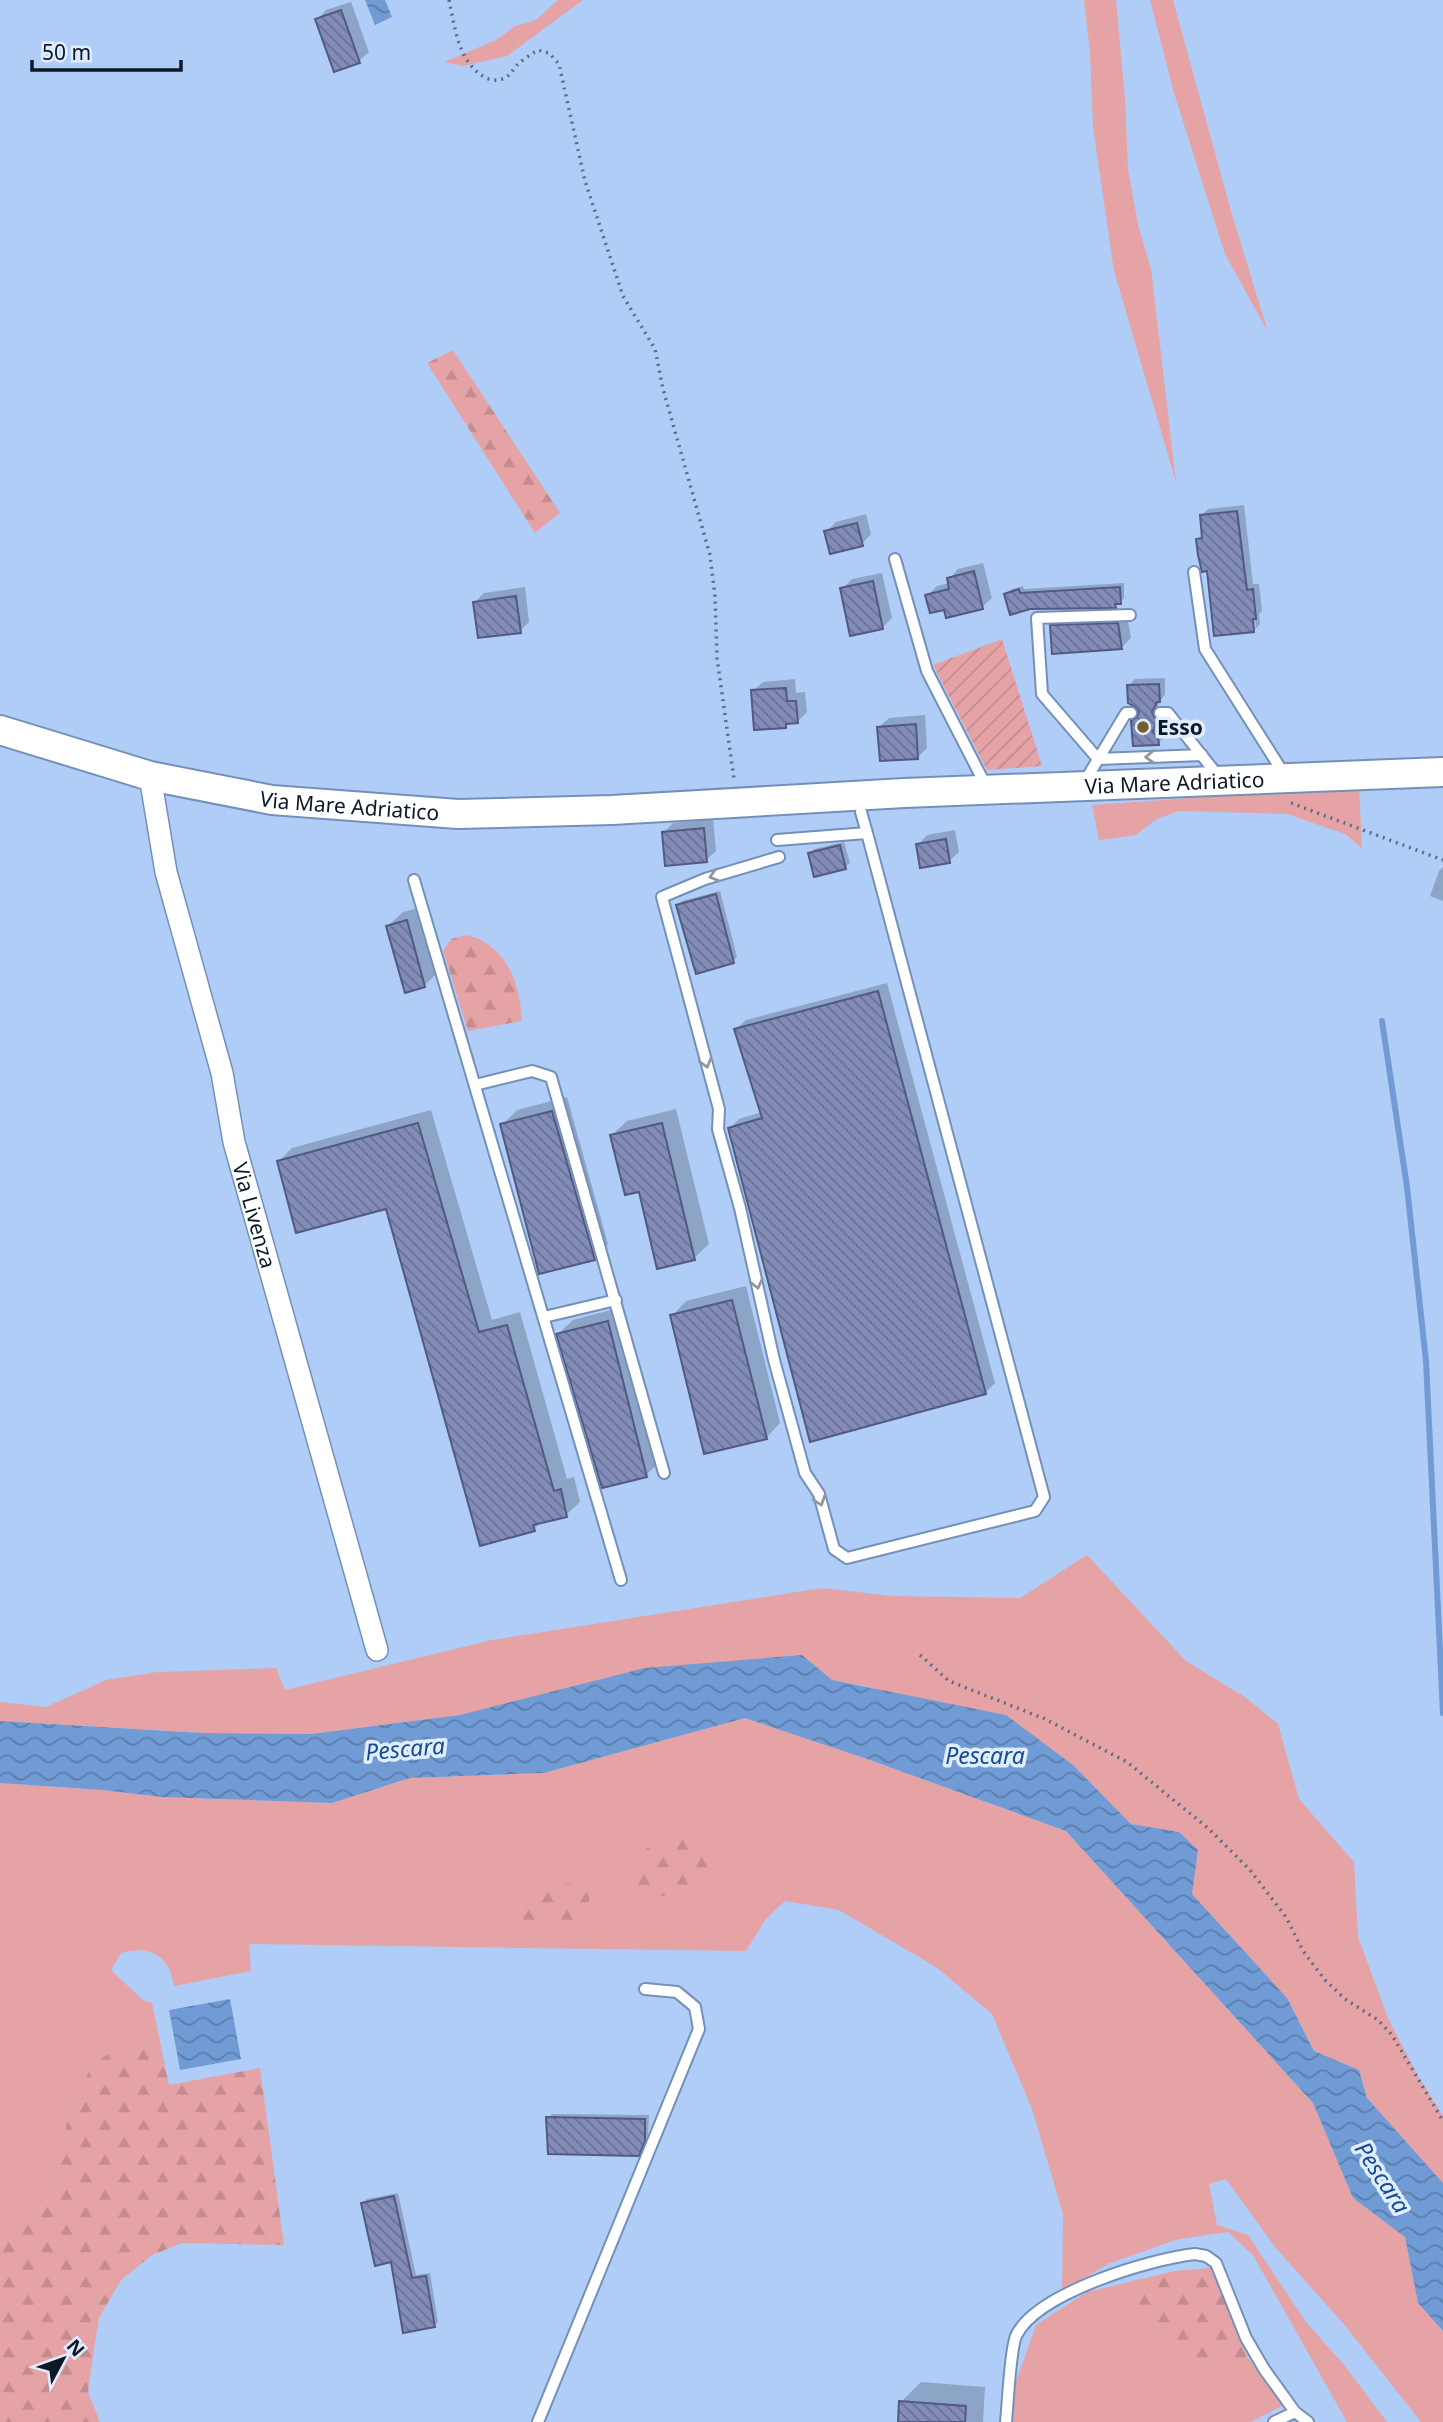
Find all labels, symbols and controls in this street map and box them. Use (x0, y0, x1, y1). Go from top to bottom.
scale bar (32, 28, 180, 72)
text: 50 m (42, 38, 91, 66)
place label: Esso (1157, 713, 1203, 741)
marker: Esso (1135, 719, 1151, 735)
one-way arrow (1145, 750, 1156, 765)
street label: Via Mare Adriatico (1084, 765, 1265, 800)
street label: Via Mare Adriatico (257, 784, 440, 827)
one-way arrow (708, 868, 720, 883)
one-way arrow (698, 1057, 713, 1069)
street label: Via Livenza (226, 1159, 283, 1271)
one-way arrow (749, 1278, 763, 1290)
one-way arrow (812, 1494, 826, 1506)
water label: Pescara (364, 1729, 446, 1767)
water label: Pescara (945, 1739, 1025, 1771)
water label: Pescara (1348, 2135, 1418, 2219)
north arrow (28, 2324, 98, 2394)
text: N (61, 2333, 91, 2362)

